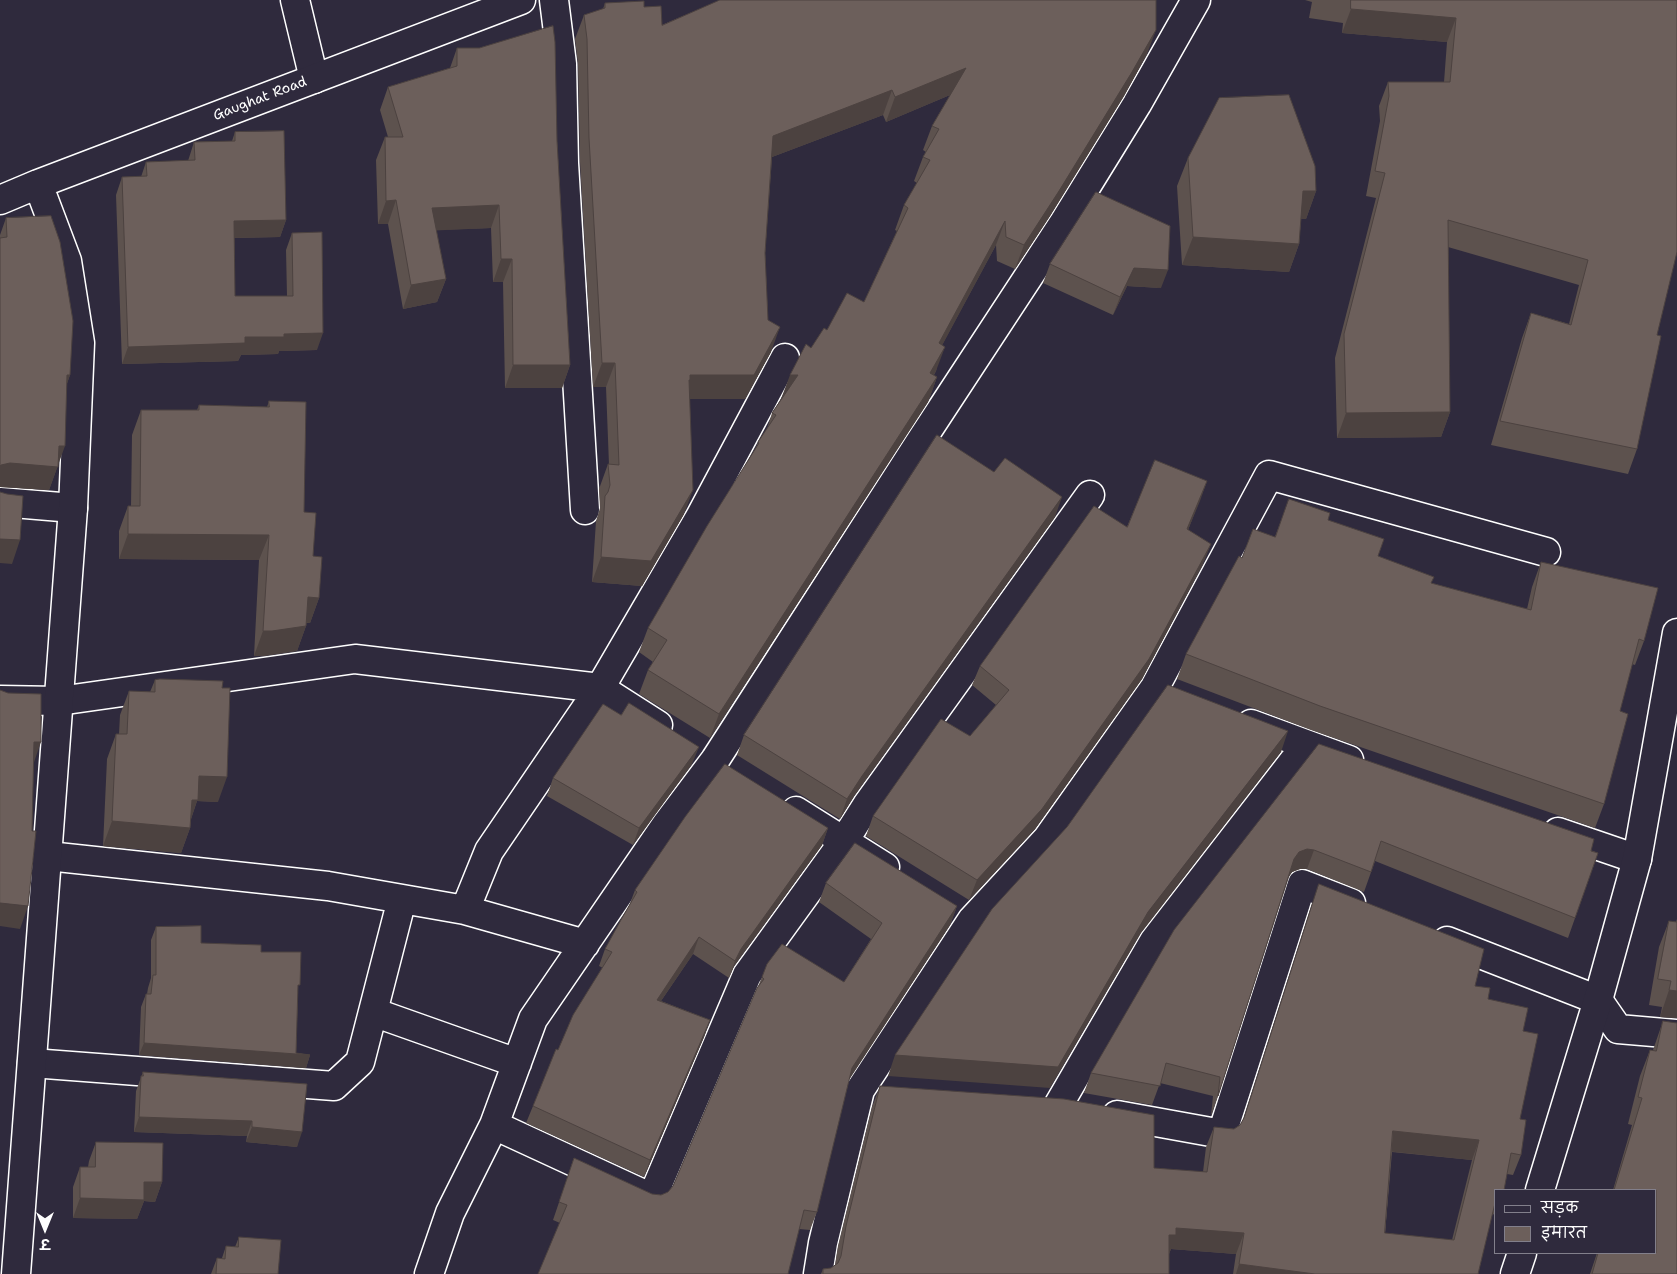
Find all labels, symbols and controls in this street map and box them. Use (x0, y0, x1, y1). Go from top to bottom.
street label: Gaughat Road (211, 73, 309, 125)
legend (1494, 1189, 1657, 1254)
text: सड़क (1541, 1198, 1578, 1218)
north arrow (20, 1204, 70, 1254)
text: इमारत (1541, 1223, 1587, 1243)
text: उ (40, 1235, 50, 1253)

